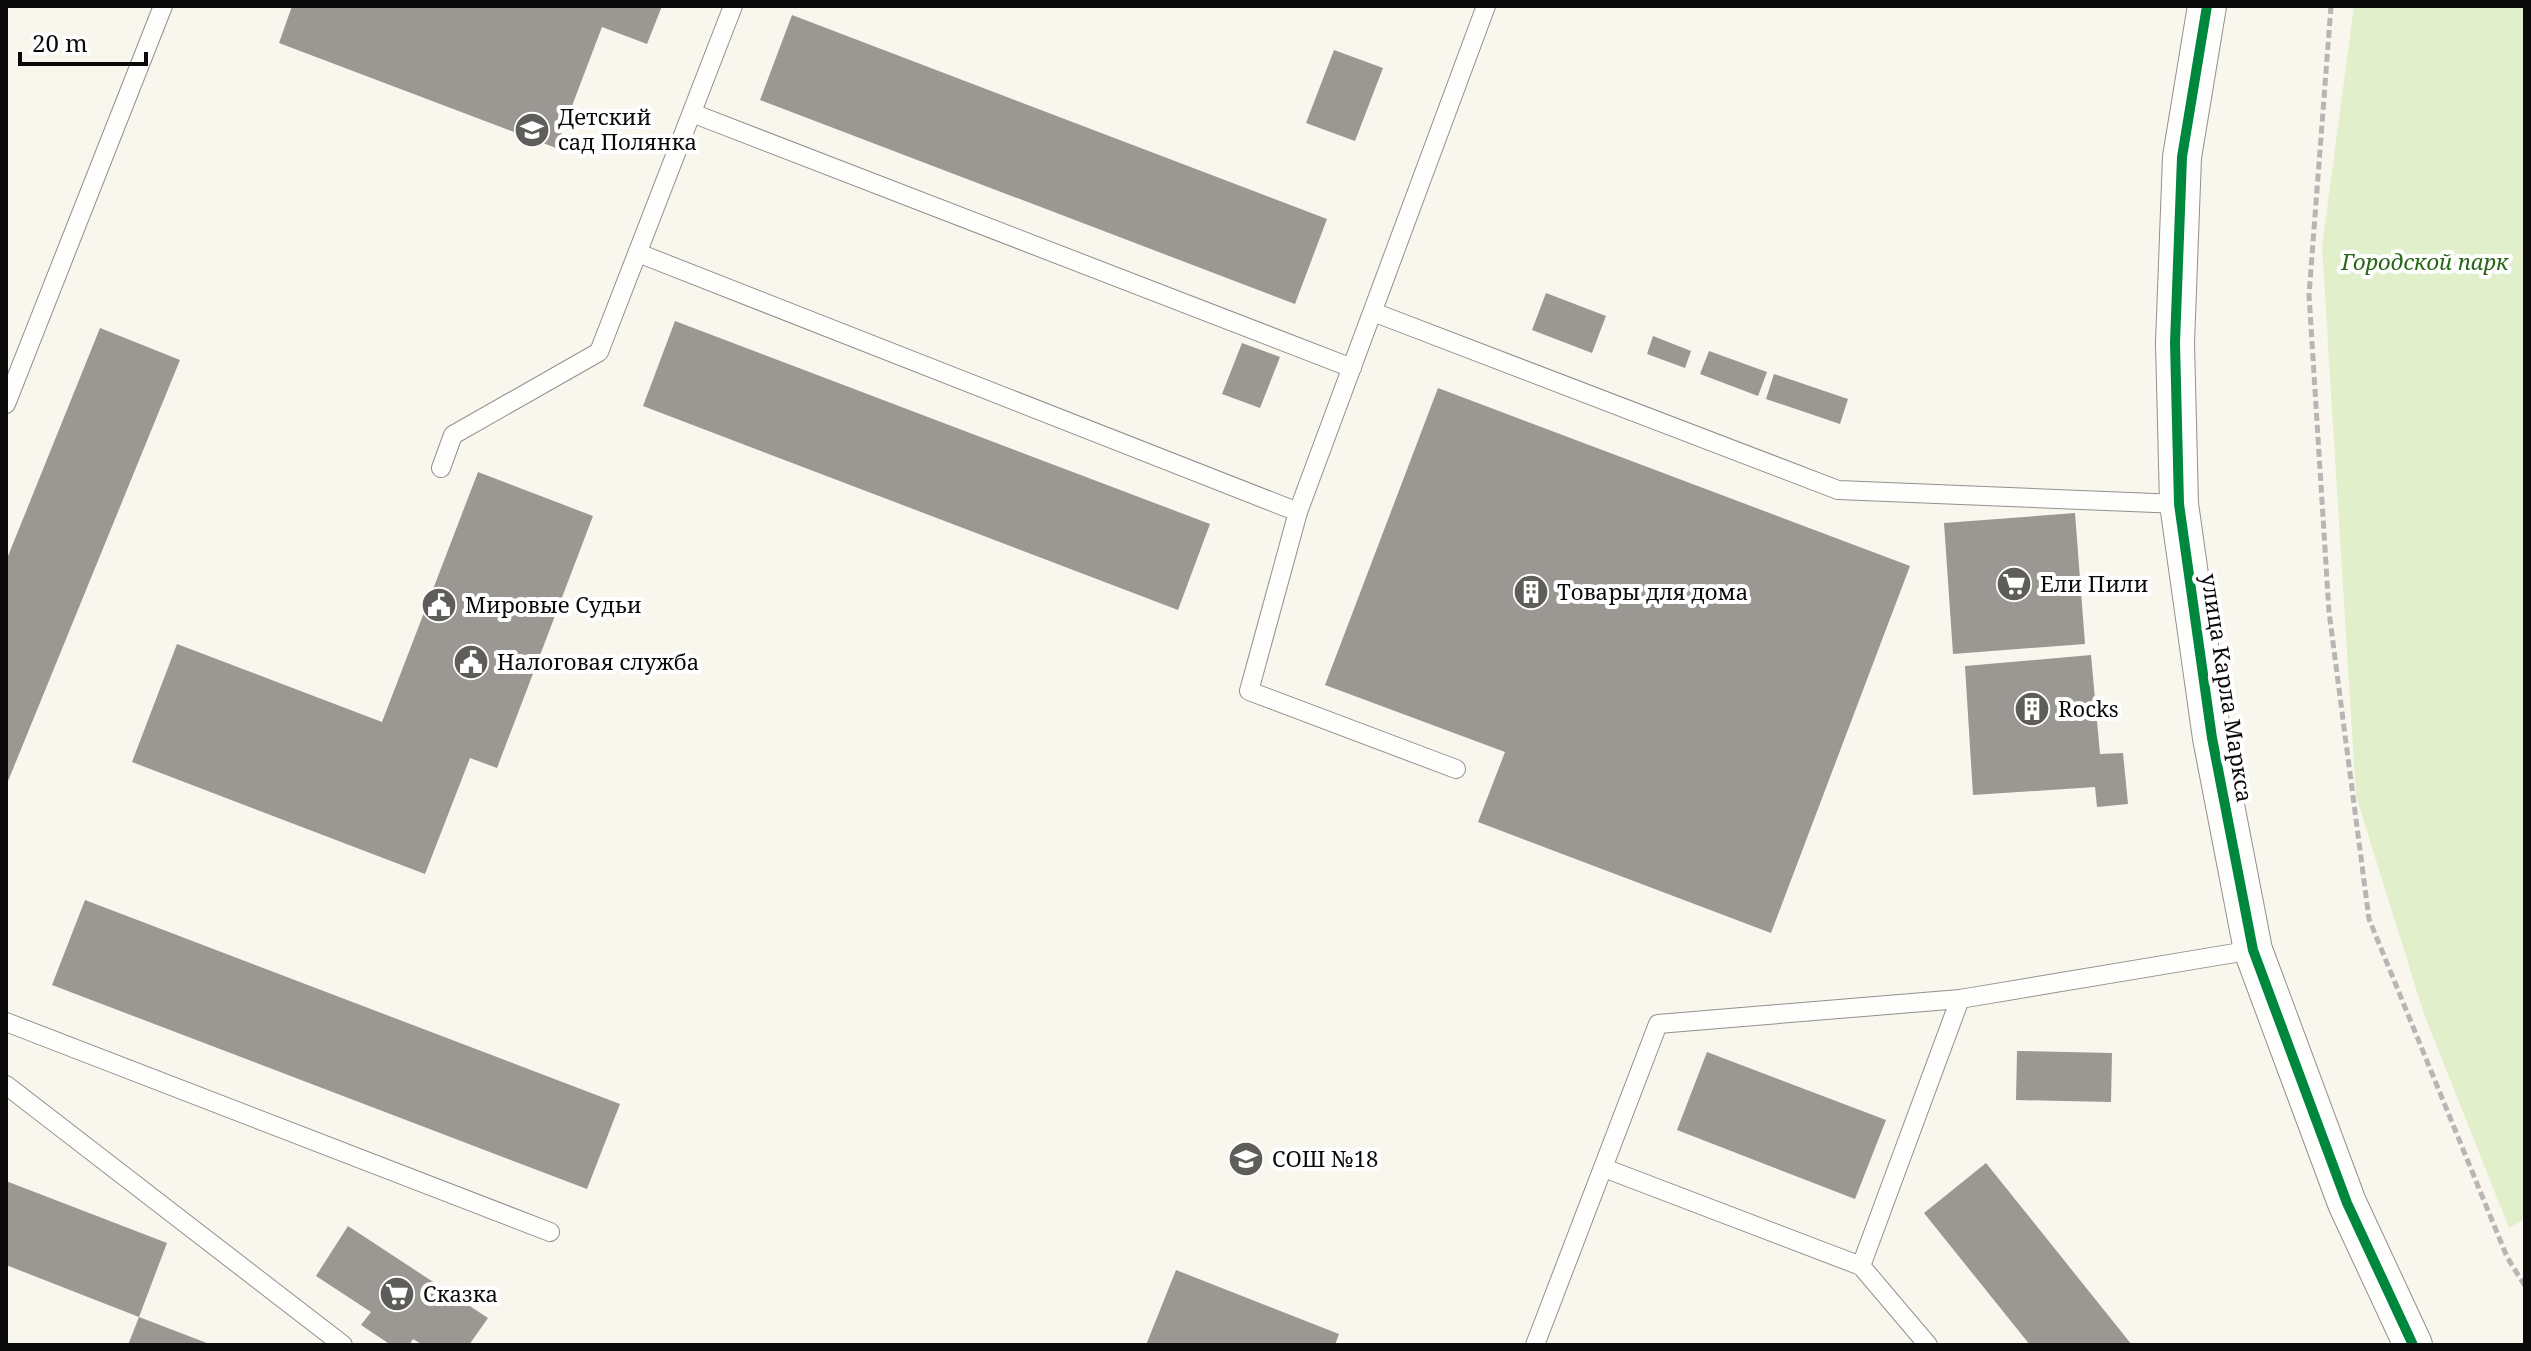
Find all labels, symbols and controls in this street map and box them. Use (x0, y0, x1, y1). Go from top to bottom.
scale bar (20, 16, 146, 66)
text: 20 m (32, 26, 88, 59)
place label: Детский сад Полянка (558, 101, 697, 156)
school or university icon: Детский сад Полянка (513, 111, 551, 149)
park label: Городской парк (2340, 246, 2509, 276)
supermarket icon: Ели Пили (1995, 565, 2033, 603)
place label: Ели Пили (2040, 568, 2148, 598)
street label: улица Карла Маркса (2195, 571, 2261, 804)
building icon: Товары для дома (1512, 573, 1550, 611)
place label: Товары для дома (1557, 576, 1748, 606)
public building icon: Мировые Судьи (420, 586, 458, 624)
place label: Мировые Судьи (465, 589, 642, 619)
public building icon: Налоговая служба (452, 643, 490, 681)
place label: Налоговая служба (497, 646, 699, 676)
building icon: Rocks (2013, 690, 2051, 728)
place label: Rocks (2058, 693, 2119, 723)
school or university icon: СОШ №18 (1227, 1140, 1265, 1178)
place label: СОШ №18 (1272, 1143, 1378, 1173)
supermarket icon: Сказка (378, 1275, 416, 1313)
place label: Сказка (423, 1278, 498, 1308)

